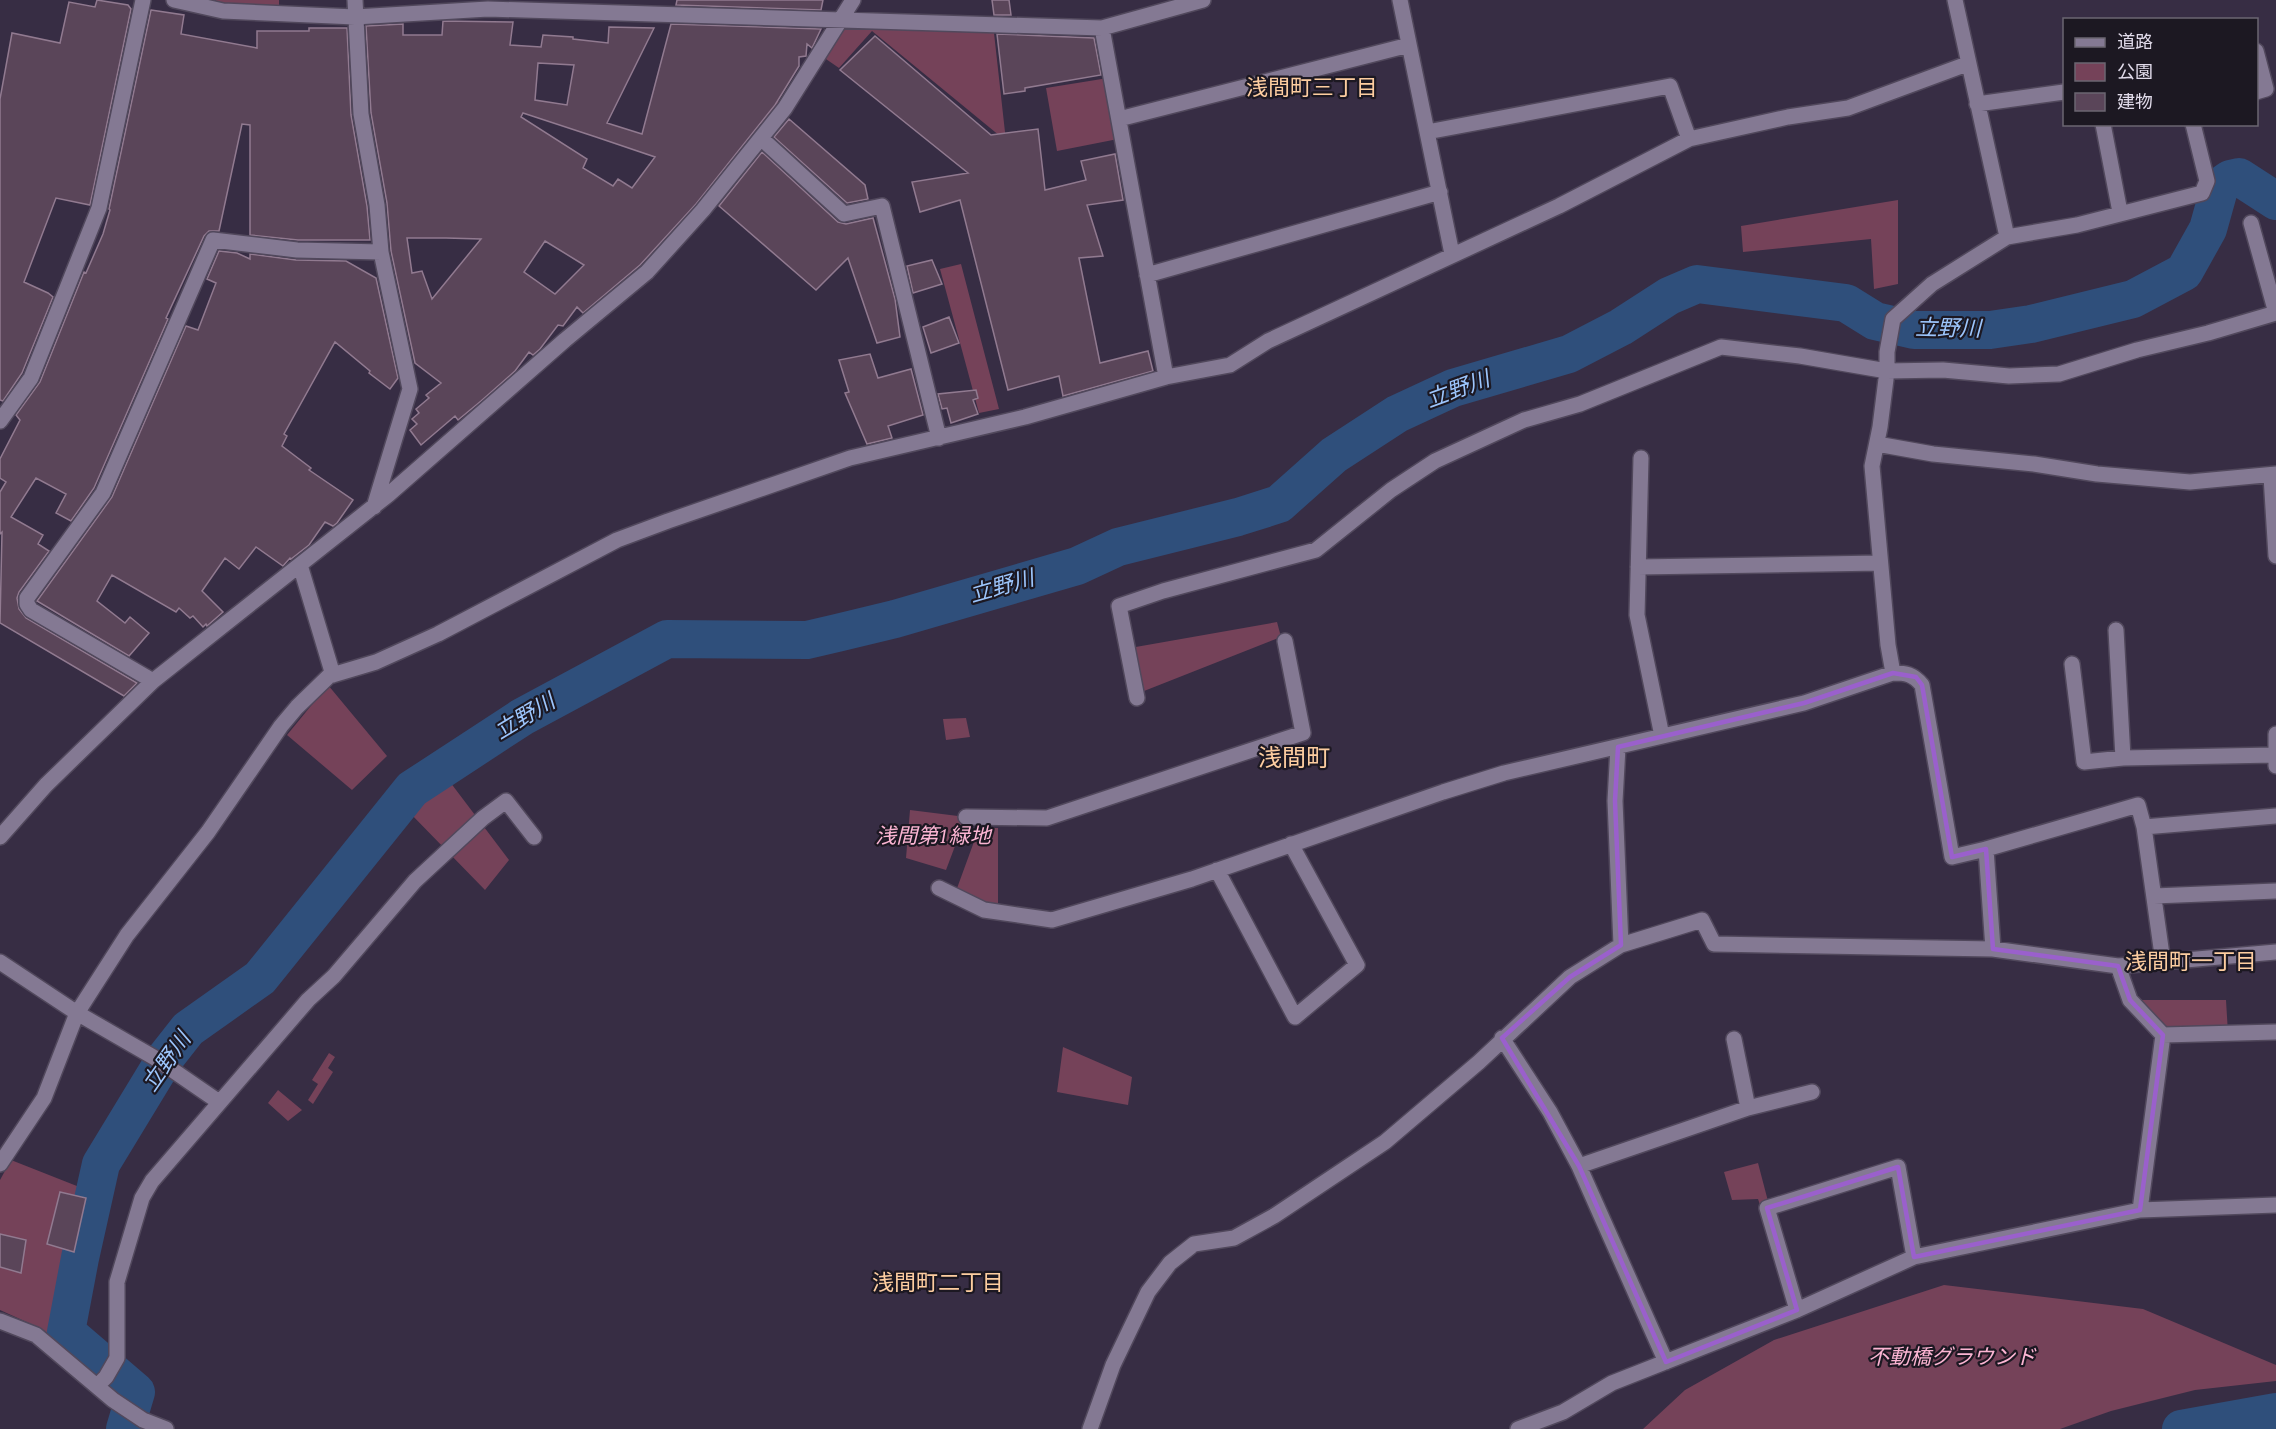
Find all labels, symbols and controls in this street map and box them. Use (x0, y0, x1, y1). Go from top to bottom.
legend (2063, 18, 2258, 126)
text: 道路 (2117, 29, 2153, 56)
text: 公園 (2117, 59, 2153, 86)
district label: 浅間町三丁目 (1246, 72, 1378, 105)
text: 建物 (2117, 89, 2153, 116)
water label: 立野川 (1915, 312, 1983, 346)
water label: 立野川 (1421, 363, 1497, 417)
water label: 立野川 (966, 561, 1040, 612)
water label: 立野川 (488, 685, 563, 748)
district label: 浅間町 (1258, 741, 1330, 777)
park label: 浅間第1緑地 (875, 821, 993, 853)
district label: 浅間町一丁目 (2125, 946, 2257, 979)
water label: 立野川 (135, 1024, 201, 1099)
district label: 浅間町二丁目 (872, 1267, 1004, 1300)
park label: 不動橋グラウンド (1868, 1342, 2037, 1374)

